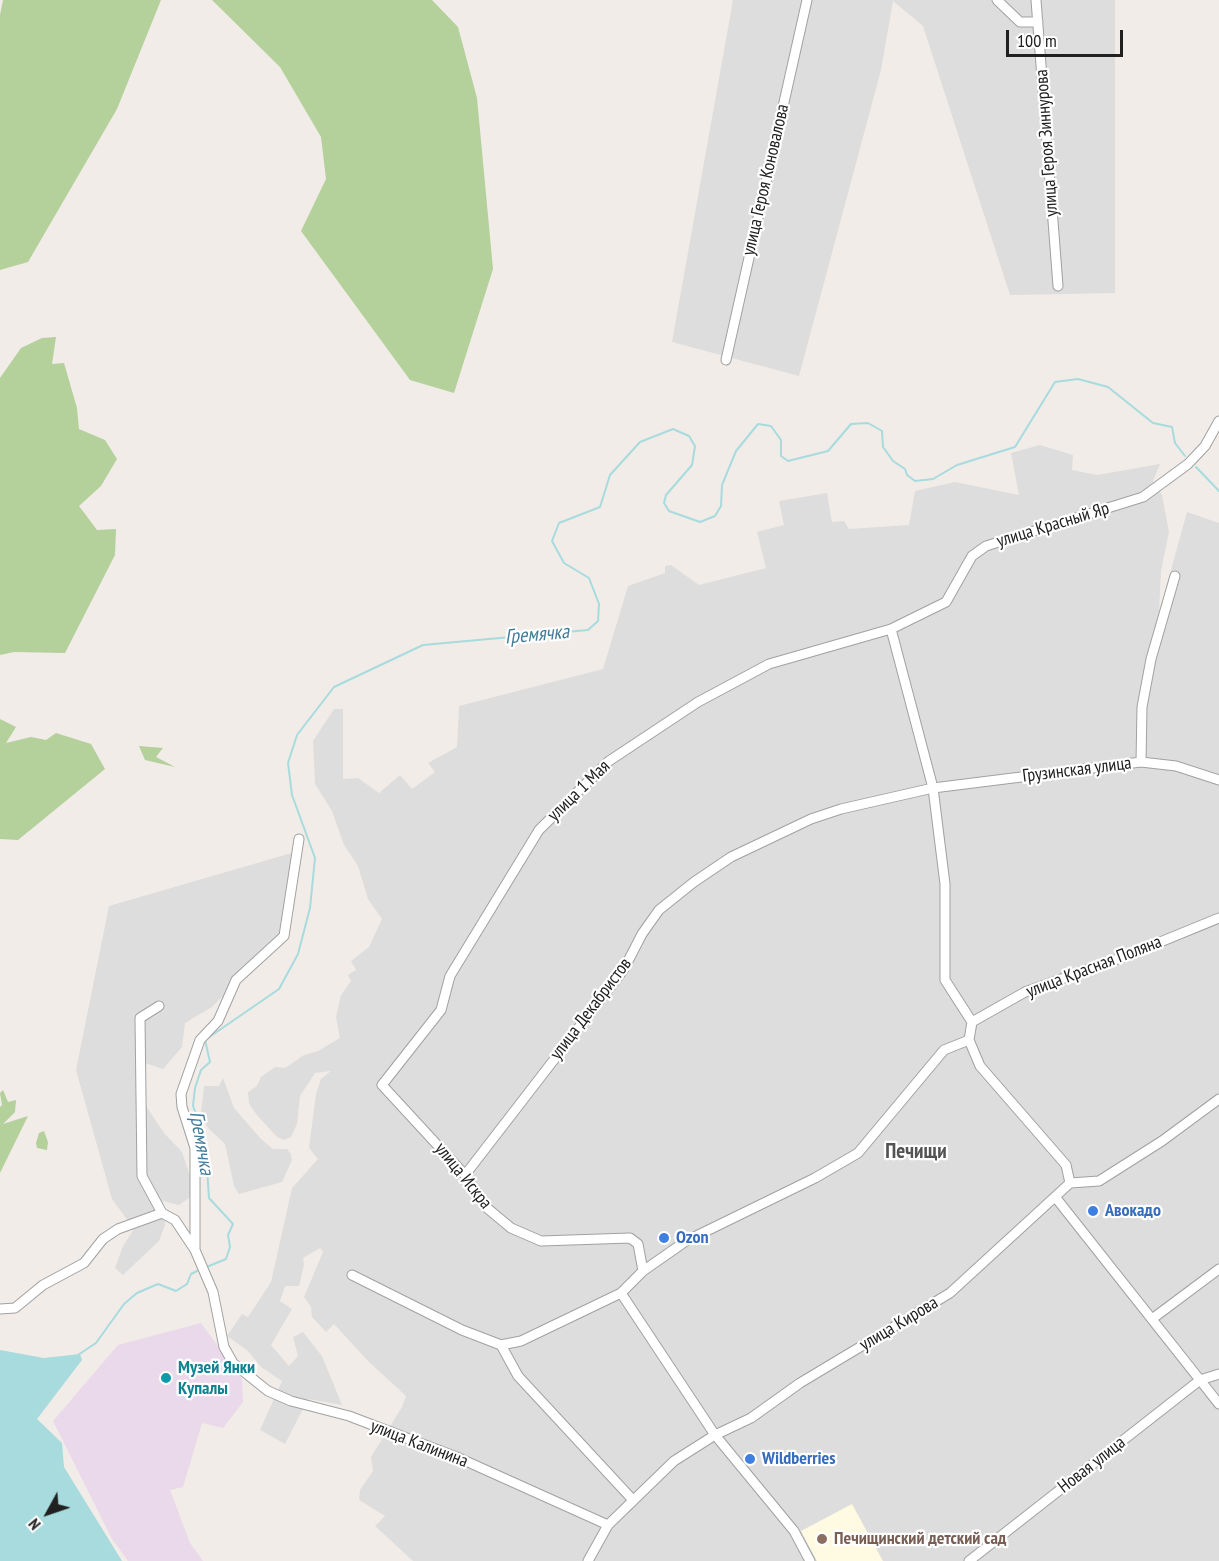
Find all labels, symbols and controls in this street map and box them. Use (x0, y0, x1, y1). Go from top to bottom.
scale bar (1009, 18, 1126, 56)
text: 100 m (1017, 29, 1057, 52)
street label: улица Героя Зиннурова (1031, 69, 1063, 217)
street label: улица Героя Коновалова (738, 102, 794, 258)
street label: улица Красный Яр (994, 498, 1112, 552)
water label: Гремячка (504, 620, 570, 650)
street label: Грузинская улица (1021, 753, 1133, 787)
street label: улица 1 Мая (543, 756, 615, 826)
street label: улица Красная Поляна (1023, 931, 1165, 1003)
street label: улица Декабристов (546, 954, 636, 1064)
water label: Гремячка (184, 1109, 218, 1177)
street label: улица Искра (430, 1139, 496, 1213)
district label: Печищи (885, 1139, 947, 1165)
place label: Авокадо (1105, 1200, 1161, 1222)
marker: Авокадо (1086, 1204, 1100, 1218)
place label: Ozon (676, 1227, 709, 1249)
marker: Ozon (657, 1231, 671, 1245)
street label: улица Кирова (856, 1292, 942, 1356)
place label: Музей Янки Купалы (178, 1357, 255, 1400)
marker: Музей Янки Купалы (159, 1371, 173, 1385)
street label: улица Калинина (367, 1416, 471, 1472)
street label: Новая улица (1054, 1432, 1130, 1498)
place label: Wildberries (762, 1448, 836, 1470)
marker: Wildberries (743, 1452, 757, 1466)
north arrow (18, 1483, 78, 1543)
text: N (24, 1515, 45, 1534)
place label: Печищинский детский сад (834, 1528, 1006, 1550)
marker: Печищинский детский сад (815, 1532, 829, 1546)

